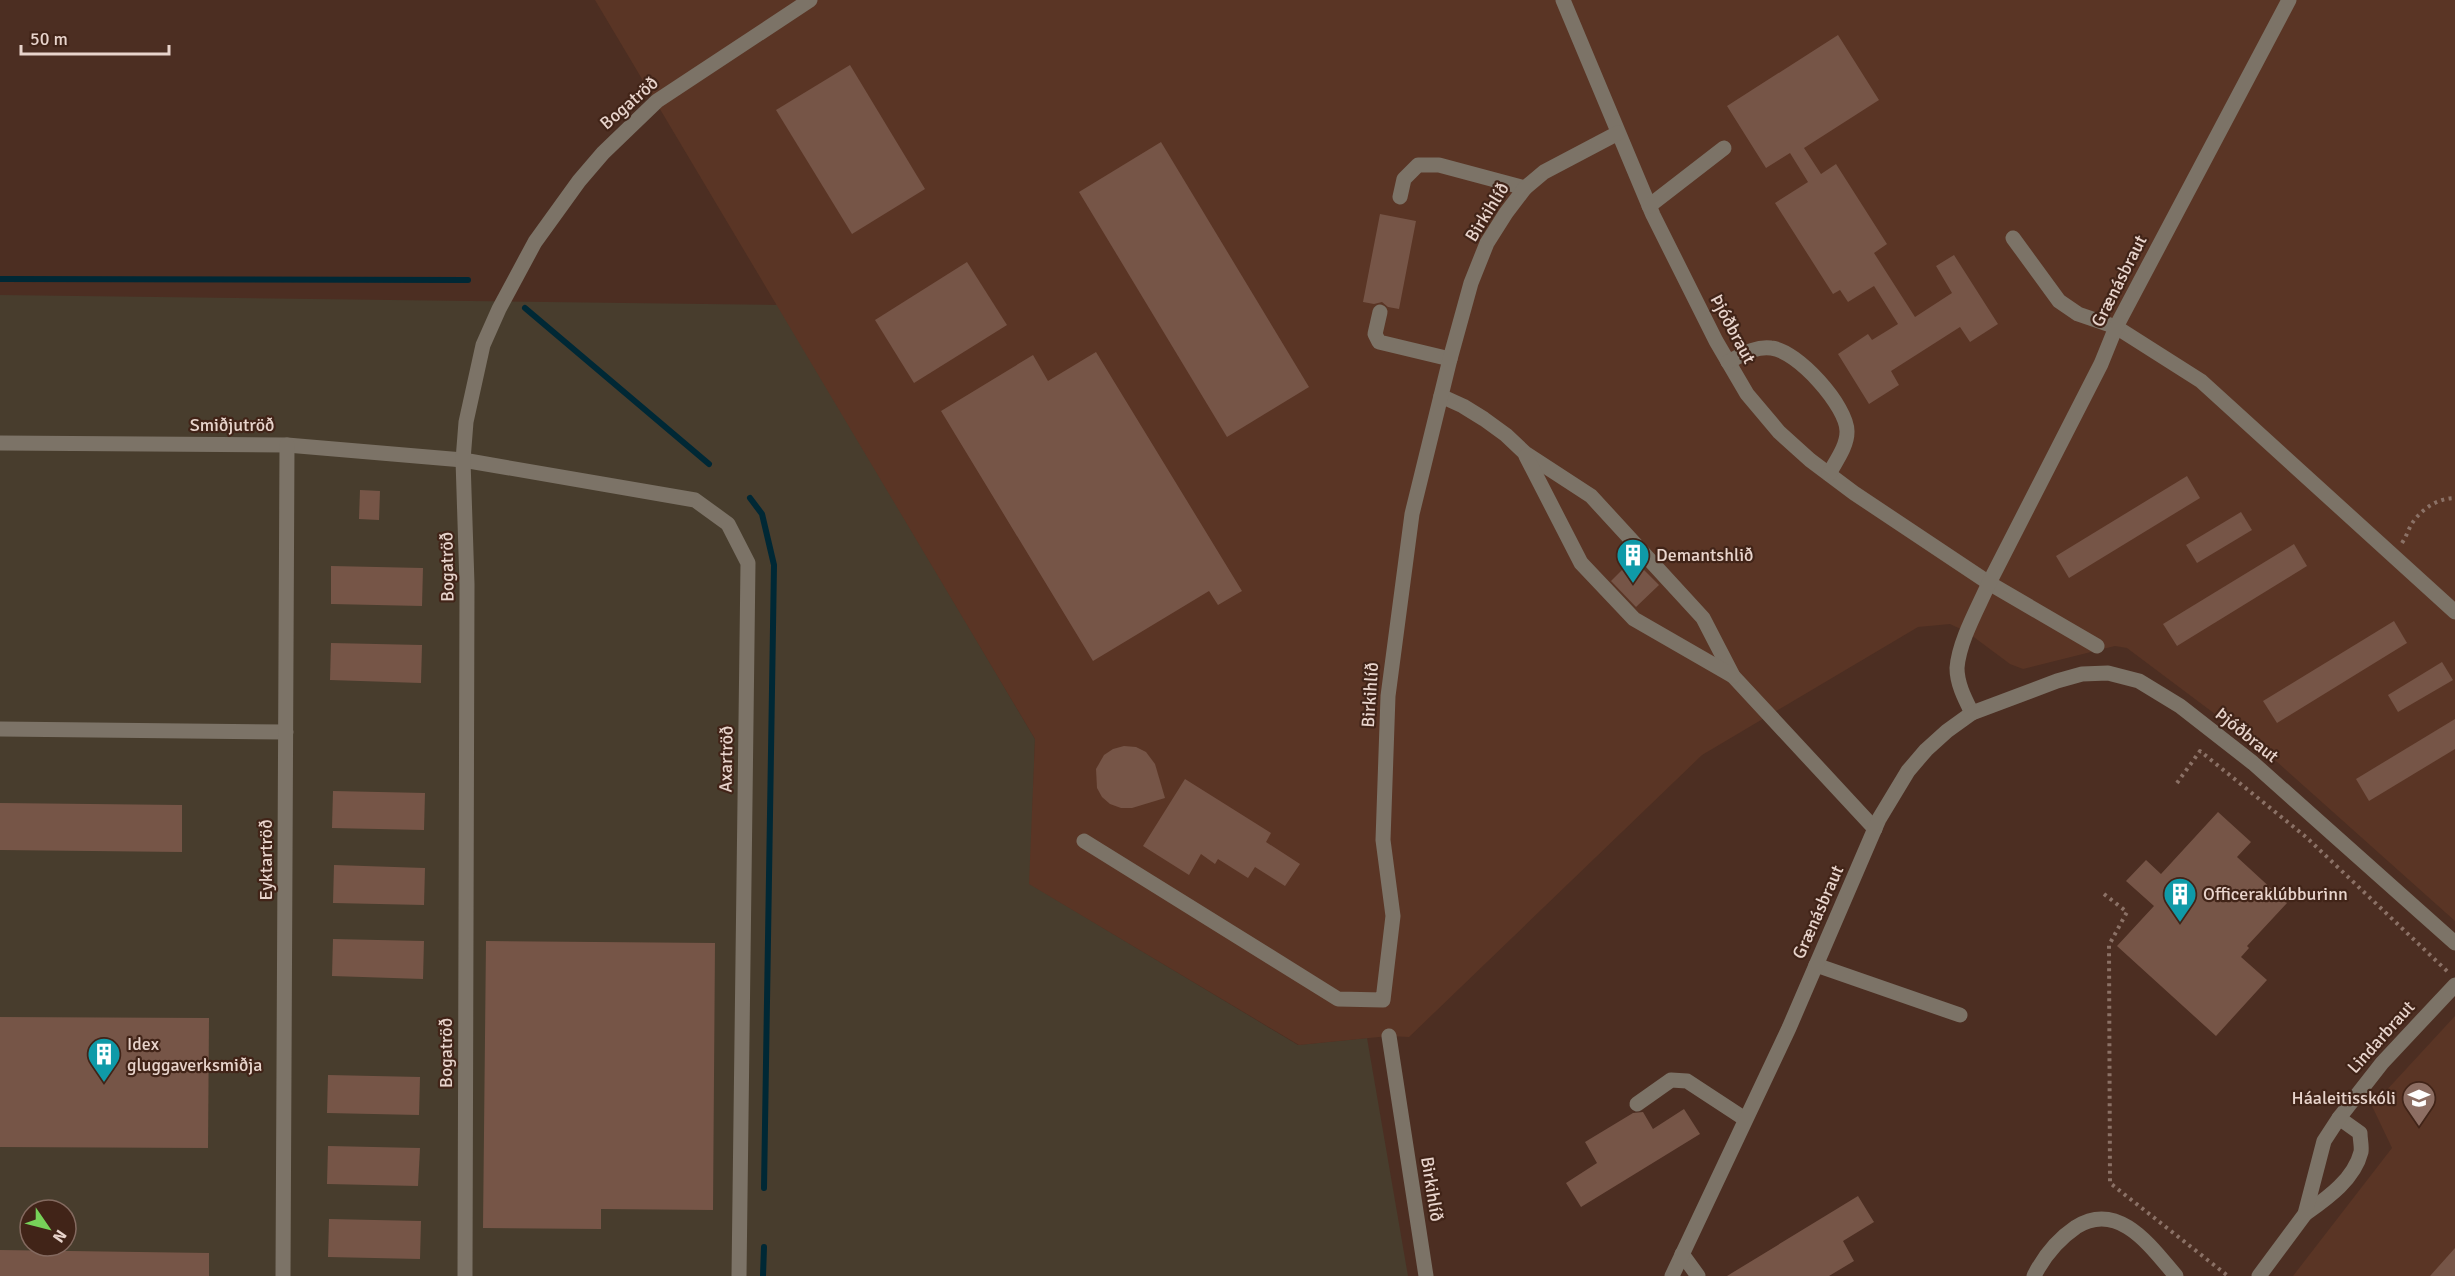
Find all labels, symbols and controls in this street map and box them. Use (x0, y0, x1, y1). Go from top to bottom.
scale bar (21, 18, 170, 56)
text: 50 m (30, 28, 68, 50)
street label: Bogatröð (595, 72, 663, 134)
street label: Birkihlíð (1460, 178, 1514, 246)
street label: Grænásbraut (2086, 231, 2152, 331)
street label: Þjóðbraut (1706, 291, 1760, 367)
street label: Smiðjutröð (190, 414, 274, 436)
street label: Bogatröð (435, 532, 459, 602)
building icon: Demantshlið (1615, 537, 1651, 584)
place label: Demantshlið (1656, 544, 1753, 566)
street label: Birkihlíð (1357, 662, 1383, 728)
street label: Þjóðbraut (2211, 703, 2283, 767)
street label: Axartröð (714, 726, 738, 792)
street label: Eyktartröð (255, 819, 277, 901)
street label: Grænásbraut (1788, 862, 1848, 962)
building icon: Officeraklúbburinn (2162, 876, 2198, 923)
place label: Officeraklúbburinn (2203, 883, 2348, 905)
street label: Lindarbraut (2343, 996, 2419, 1078)
street label: Bogatröð (435, 1018, 457, 1088)
place label: Idex gluggaverksmiðja (127, 1033, 262, 1076)
building icon: Idex gluggaverksmiðja (86, 1036, 122, 1083)
school or university icon: Háaleitisskóli (2401, 1080, 2437, 1127)
place label: Háaleitisskóli (2292, 1087, 2396, 1109)
street label: Birkihlíð (1416, 1155, 1448, 1223)
north arrow (18, 1198, 78, 1258)
text: N (48, 1226, 71, 1246)

